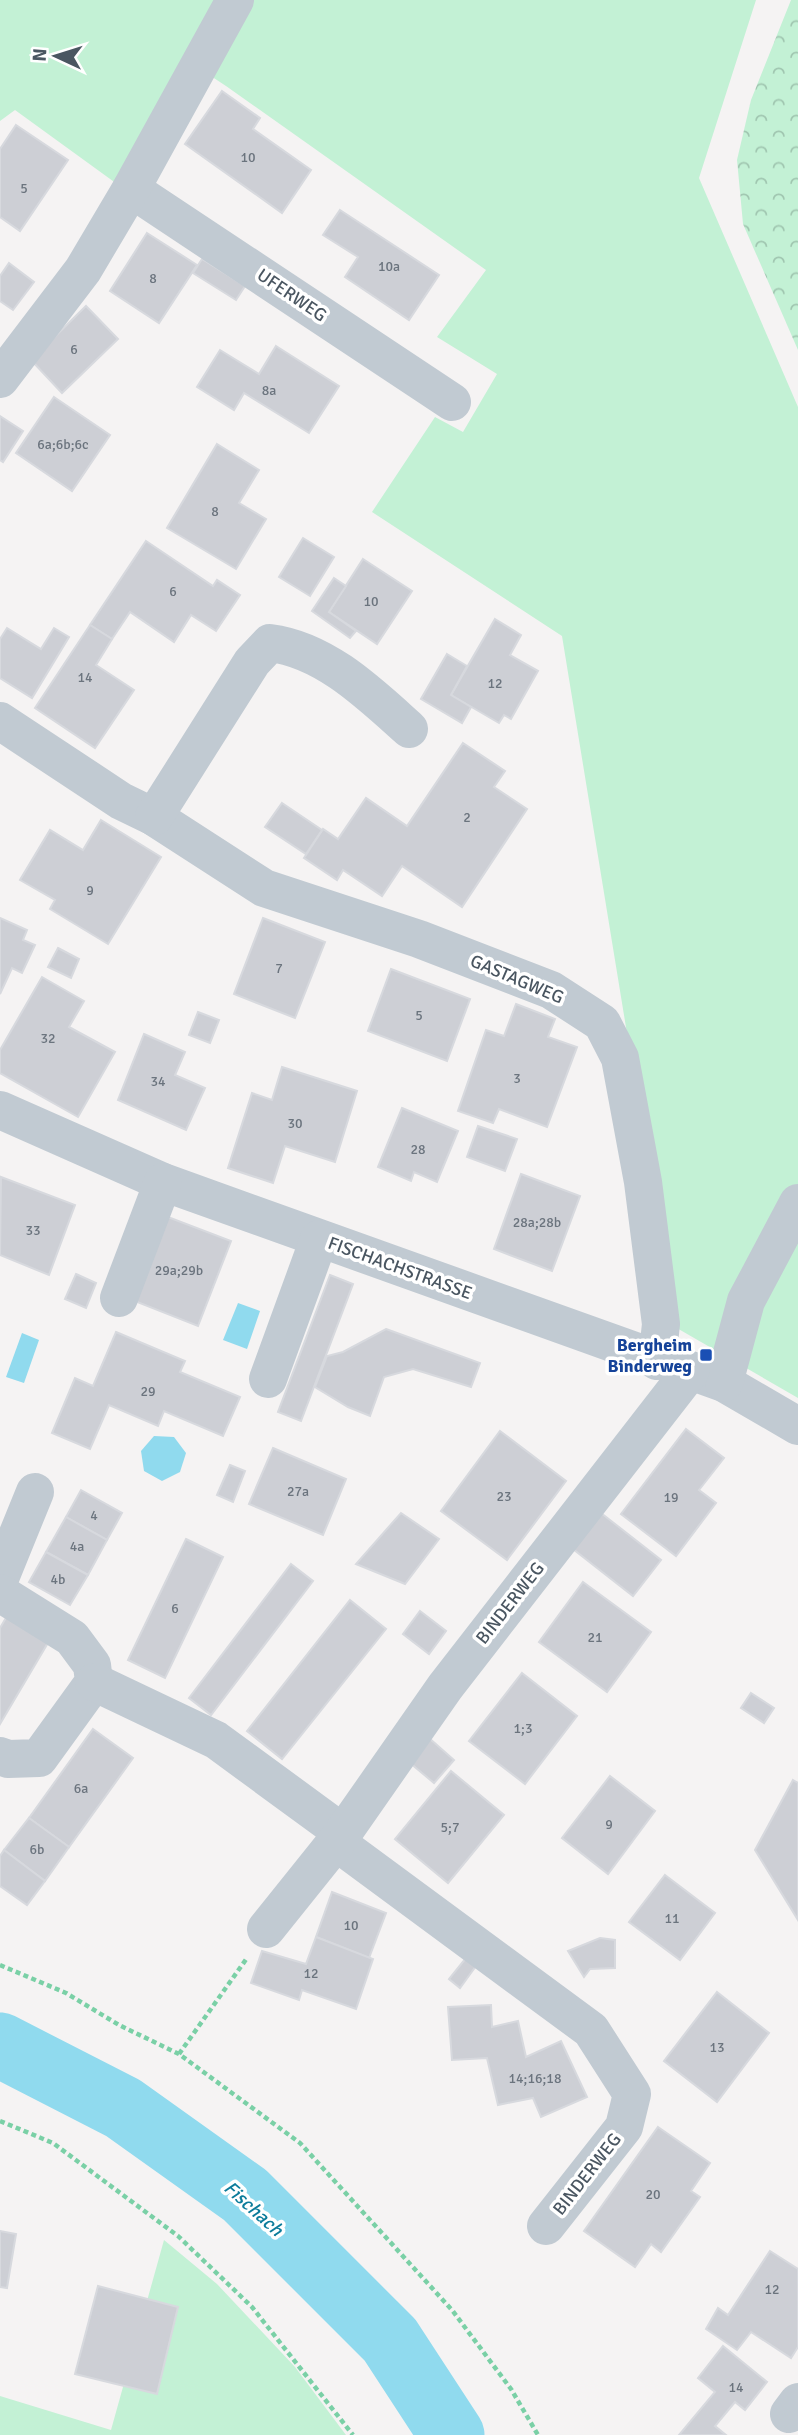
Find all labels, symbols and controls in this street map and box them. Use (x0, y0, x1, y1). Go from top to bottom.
north arrow (21, 21, 91, 91)
text: N (28, 47, 52, 62)
house number: 10 (240, 149, 256, 166)
house number: 5 (20, 180, 28, 197)
house number: 10a (378, 258, 400, 275)
street label: UFERWEG (253, 264, 331, 326)
house number: 8 (149, 270, 157, 287)
house number: 6 (70, 341, 78, 358)
house number: 8a (262, 382, 276, 399)
house number: 6a;6b;6c (37, 436, 89, 453)
house number: 8 (211, 503, 219, 520)
house number: 6 (169, 583, 177, 600)
house number: 10 (363, 593, 379, 610)
house number: 14 (77, 669, 93, 686)
house number: 12 (487, 675, 503, 692)
house number: 2 (463, 809, 471, 826)
house number: 9 (86, 882, 94, 899)
street label: GASTAGWEG (467, 950, 567, 1008)
house number: 7 (275, 960, 283, 977)
house number: 5 (415, 1007, 423, 1024)
house number: 32 (40, 1030, 56, 1047)
house number: 3 (513, 1070, 521, 1087)
house number: 34 (150, 1073, 166, 1090)
house number: 30 (287, 1115, 303, 1132)
house number: 28 (410, 1141, 426, 1158)
house number: 28a;28b (513, 1214, 561, 1231)
house number: 33 (25, 1222, 41, 1239)
street label: FISCHACHSTRASSE (325, 1232, 475, 1304)
house number: 29a;29b (155, 1262, 203, 1279)
place label: Bergheim Binderweg (607, 1334, 692, 1377)
marker: Bergheim Binderweg (698, 1347, 714, 1363)
house number: 29 (140, 1383, 156, 1400)
house number: 27a (287, 1483, 309, 1500)
house number: 23 (496, 1488, 512, 1505)
house number: 19 (663, 1489, 679, 1506)
house number: 4 (90, 1507, 98, 1524)
house number: 4a (70, 1538, 84, 1555)
street label: BINDERWEG (471, 1558, 549, 1648)
house number: 4b (51, 1571, 65, 1588)
house number: 6 (171, 1600, 179, 1617)
house number: 21 (587, 1629, 603, 1646)
house number: 1;3 (514, 1720, 532, 1737)
house number: 6a (74, 1780, 88, 1797)
house number: 9 (605, 1816, 613, 1833)
house number: 5;7 (441, 1819, 459, 1836)
house number: 6b (30, 1841, 44, 1858)
house number: 11 (664, 1910, 680, 1927)
house number: 10 (343, 1917, 359, 1934)
house number: 12 (303, 1965, 319, 1982)
house number: 13 (709, 2039, 725, 2056)
house number: 14;16;18 (509, 2070, 562, 2087)
street label: BINDERWEG (548, 2129, 626, 2219)
water label: Fischach (219, 2176, 288, 2242)
house number: 20 (645, 2186, 661, 2203)
house number: 12 (764, 2281, 780, 2298)
house number: 14 (728, 2379, 744, 2396)

